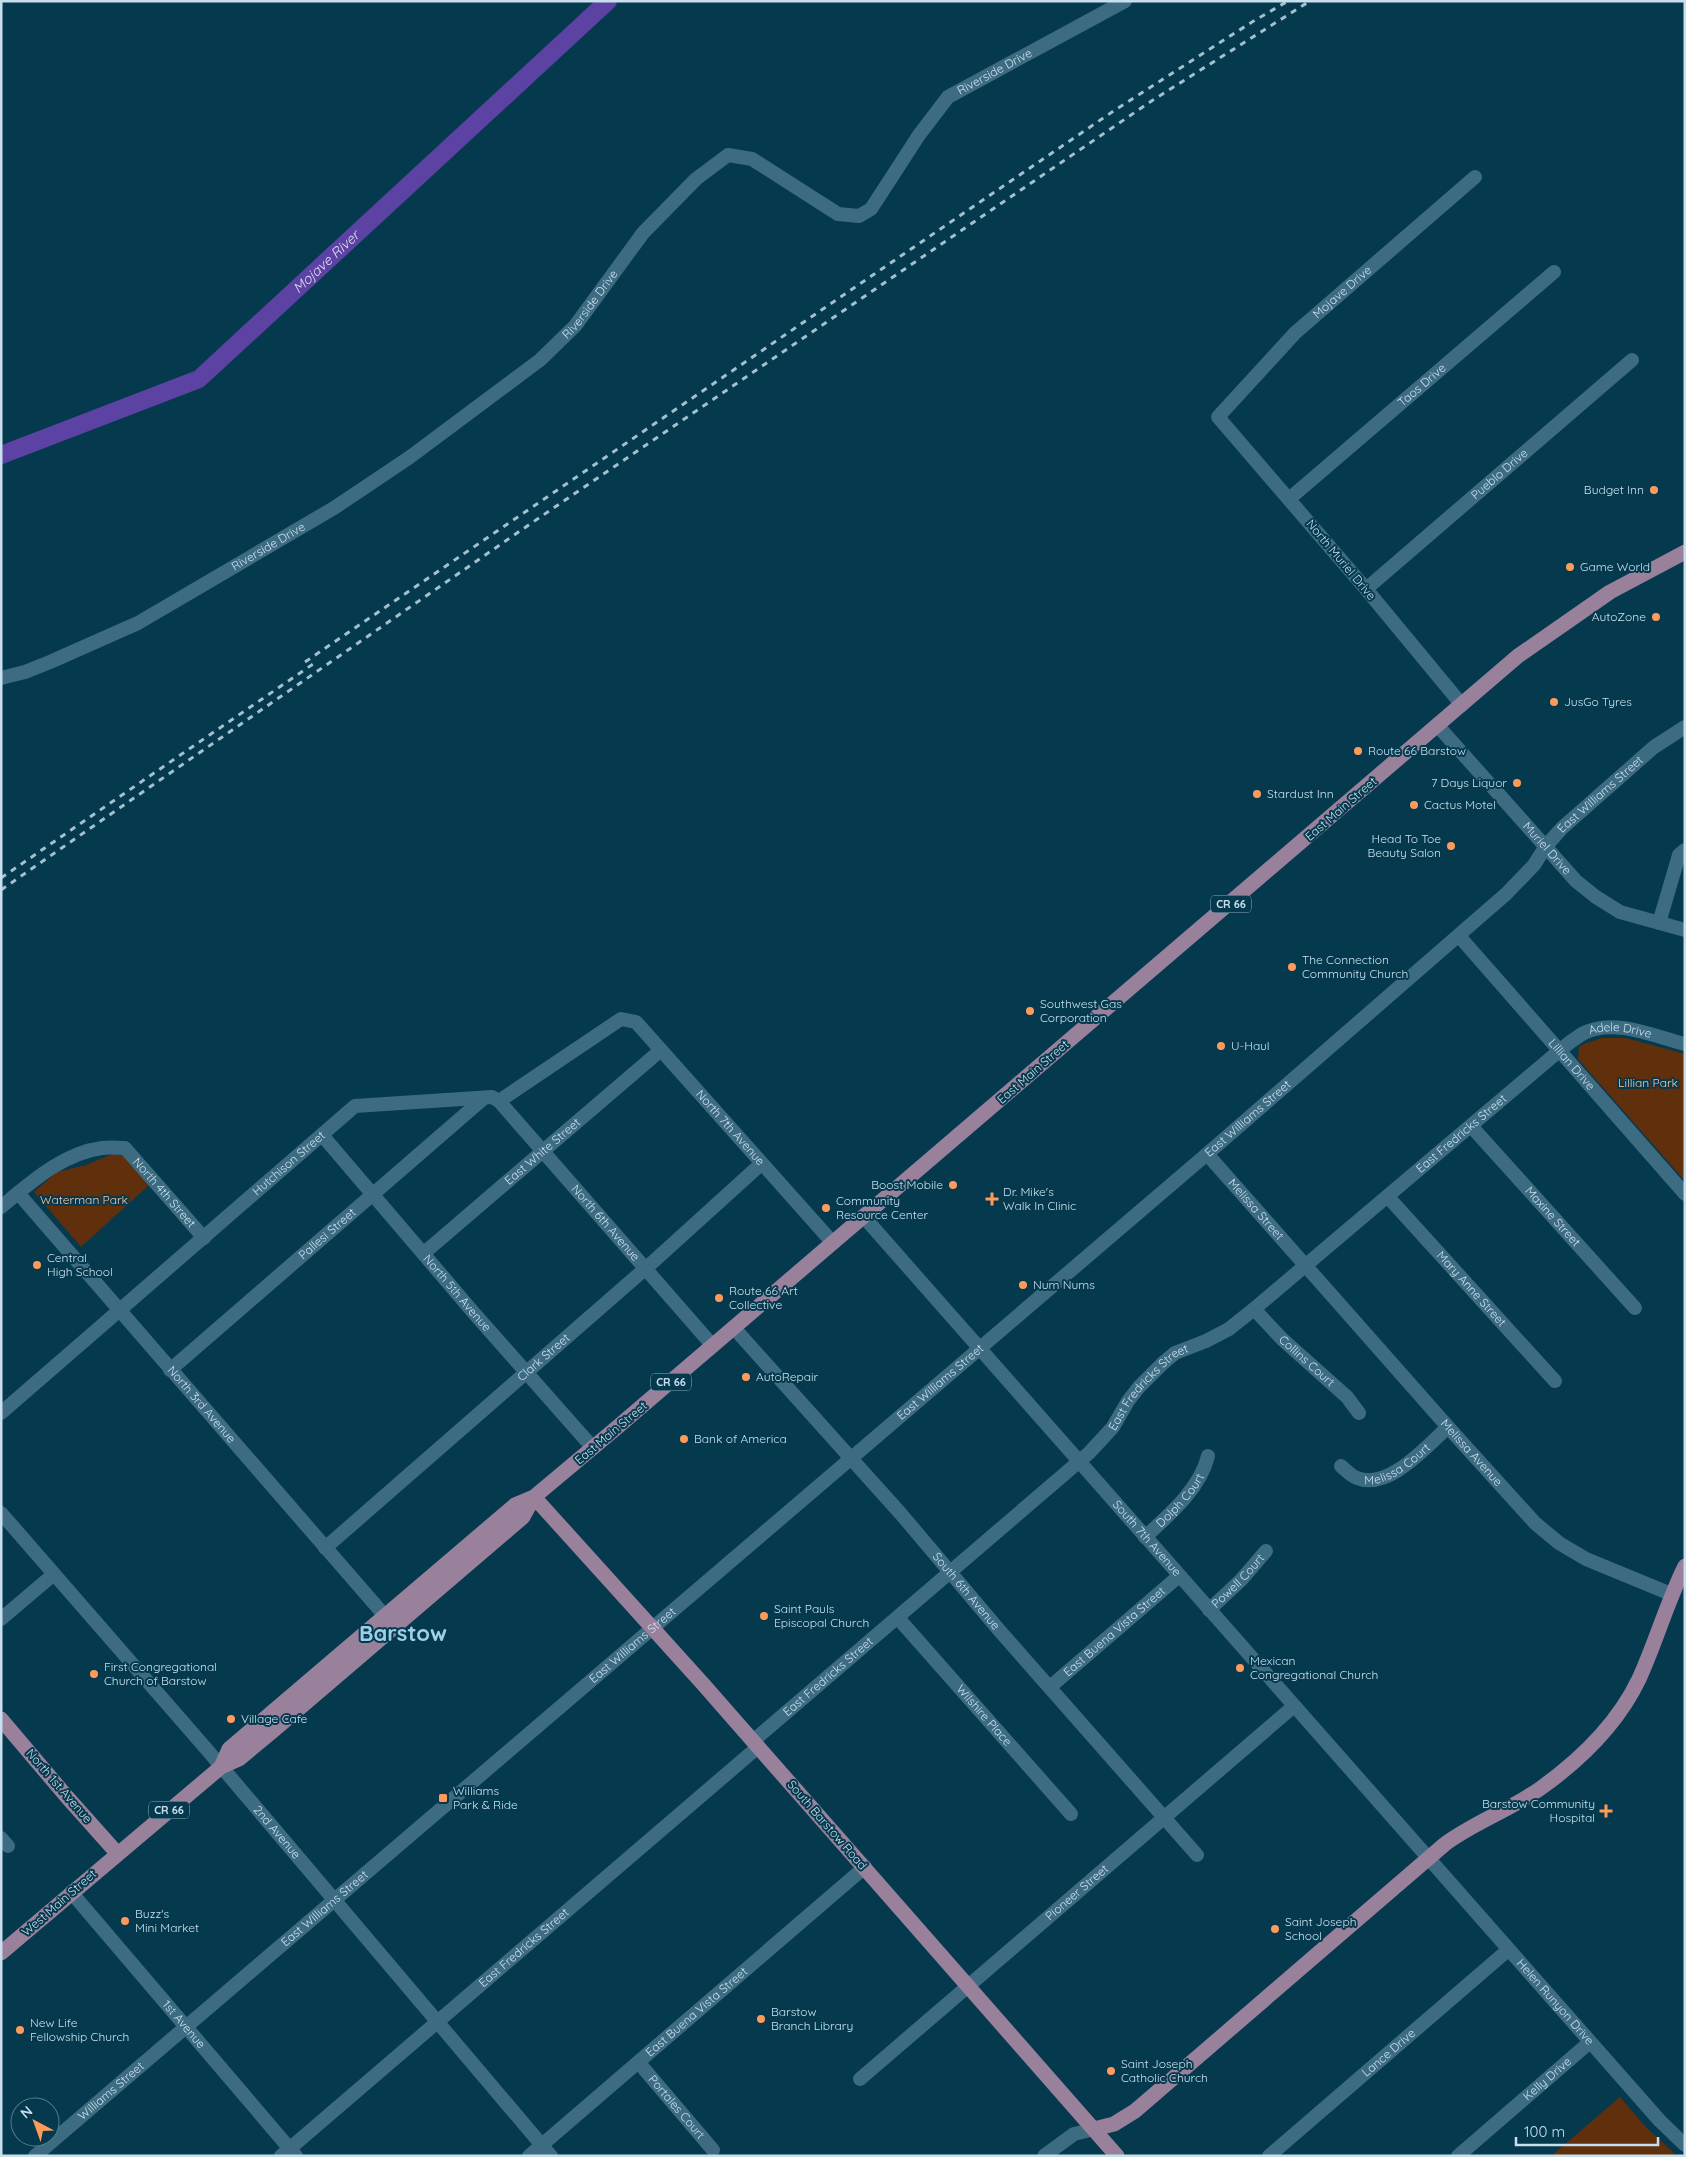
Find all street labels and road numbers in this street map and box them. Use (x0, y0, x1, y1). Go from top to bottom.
street label: Riverside Drive (954, 45, 1035, 98)
street label: Mojave Drive (1310, 262, 1375, 321)
street label: Riverside Drive (559, 266, 621, 342)
street label: Taos Drive (1395, 360, 1449, 409)
street label: Pueblo Drive (1468, 445, 1531, 502)
street label: North Muriel Drive (1303, 516, 1380, 603)
street label: Riverside Drive (229, 519, 308, 574)
street label: East Williams Street (1554, 752, 1646, 835)
street label: East Main Street (1302, 773, 1379, 844)
street label: Muriel Drive (1520, 819, 1575, 878)
road number: CR 66 (1211, 896, 1251, 912)
street label: Adele Drive (1587, 1019, 1654, 1041)
street label: Lillian Drive (1545, 1035, 1599, 1093)
street label: East Main Street (994, 1036, 1071, 1107)
street label: East Williams Street (1201, 1077, 1294, 1160)
street label: North 7th Avenue (693, 1087, 768, 1169)
street label: East Fredricks Street (1413, 1091, 1509, 1176)
street label: East White Street (501, 1115, 583, 1188)
street label: Hutchison Street (249, 1128, 328, 1198)
street label: North 4th Street (130, 1154, 199, 1230)
street label: Melissa Street (1225, 1175, 1287, 1243)
street label: North 6th Avenue (569, 1181, 643, 1264)
street label: Maxine Street (1522, 1183, 1584, 1249)
street label: Pallesi Street (295, 1205, 359, 1262)
street label: Mary Anne Street (1434, 1248, 1510, 1329)
street label: North 5th Avenue (420, 1251, 495, 1335)
street label: Clark Street (514, 1330, 573, 1384)
street label: Collins Court (1276, 1332, 1338, 1389)
street label: East Williams Street (893, 1340, 986, 1423)
street label: East Fredricks Street (1105, 1341, 1190, 1433)
street label: North 3rd Avenue (164, 1363, 239, 1446)
road number: CR 66 (651, 1374, 691, 1390)
street label: East Main Street (571, 1398, 650, 1467)
street label: Melissa Avenue (1438, 1416, 1506, 1489)
street label: Melissa Court (1364, 1440, 1433, 1487)
street label: Dolph Court (1152, 1471, 1207, 1530)
street label: South 7th Avenue (1110, 1497, 1185, 1579)
street label: South 6th Avenue (930, 1549, 1004, 1633)
street label: Powell Court (1208, 1551, 1267, 1611)
street label: East Buena Vista Street (1060, 1583, 1168, 1679)
street label: East Williams Street (586, 1604, 679, 1686)
street label: East Fredricks Street (780, 1633, 876, 1719)
street label: Wilshire Place (953, 1681, 1016, 1749)
street label: North 1st Avenue (23, 1746, 96, 1826)
street label: South Barstow Road (784, 1777, 870, 1872)
road number: CR 66 (149, 1802, 189, 1818)
street label: 2nd Avenue (251, 1802, 304, 1862)
street label: Pioneer Street (1042, 1861, 1111, 1923)
street label: West Main Street (18, 1866, 99, 1939)
street label: East Williams Street (278, 1867, 371, 1949)
street label: East Fredricks Street (476, 1905, 572, 1990)
street label: Helen Runyon Drive (1514, 1956, 1598, 2048)
street label: East Buena Vista Street (642, 1964, 750, 2059)
street label: 1st Avenue (160, 1997, 209, 2051)
street label: Lance Drive (1359, 2025, 1418, 2080)
street label: Kelly Drive (1520, 2053, 1574, 2103)
street label: Williams Street (75, 2058, 147, 2123)
street label: Portales Court (646, 2072, 708, 2142)

